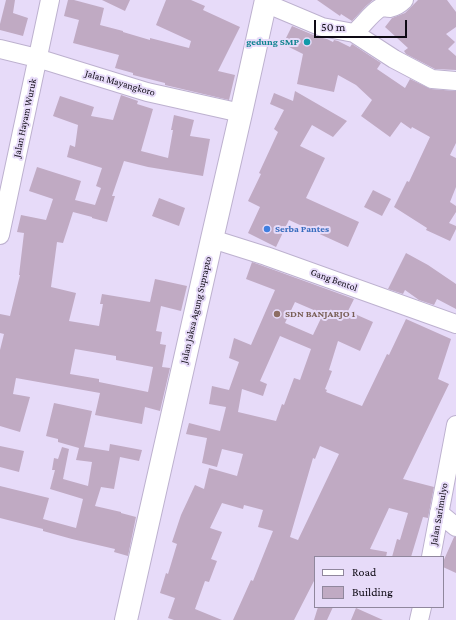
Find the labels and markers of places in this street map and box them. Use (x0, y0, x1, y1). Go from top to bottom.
place label: gedung SMP (246, 36, 299, 48)
marker: gedung SMP (302, 37, 312, 47)
place label: Serba Pantes (275, 223, 329, 235)
marker: Serba Pantes (262, 224, 272, 234)
place label: SDN BANJARJO 1 (285, 308, 355, 320)
marker: SDN BANJARJO 1 (272, 309, 282, 319)

